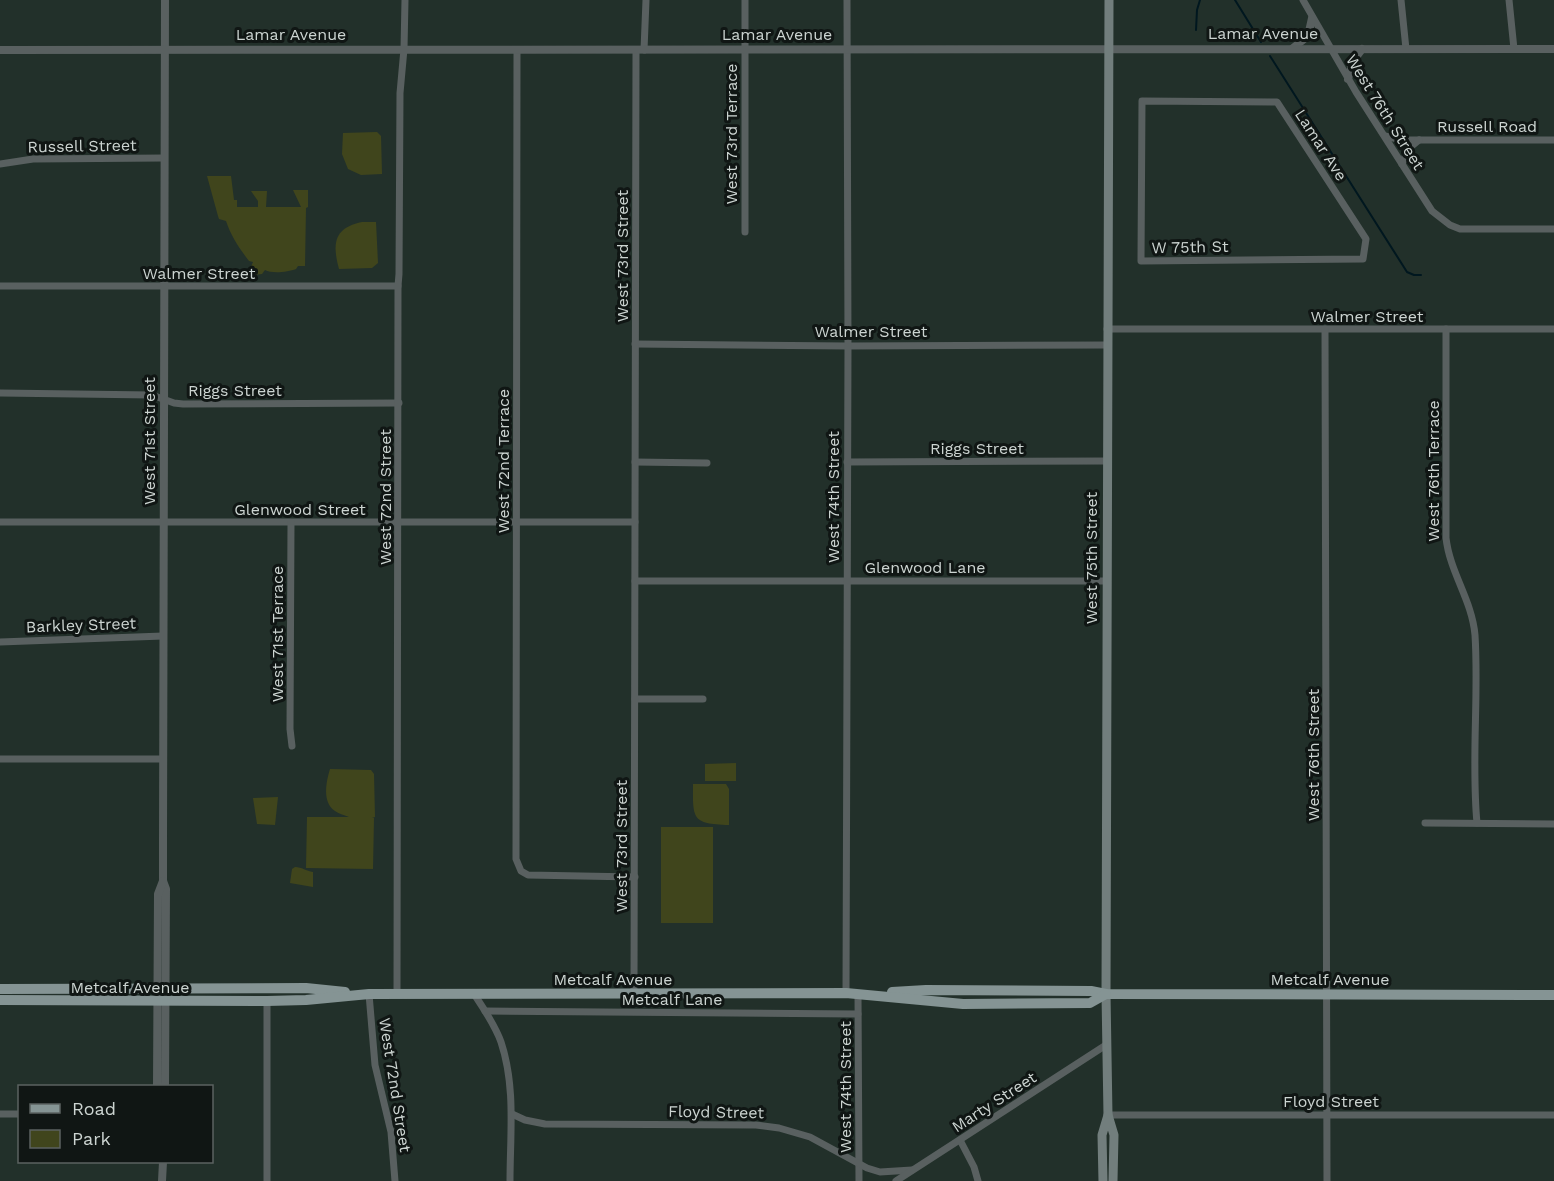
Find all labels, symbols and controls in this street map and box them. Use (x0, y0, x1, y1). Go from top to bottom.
street label: Lamar Avenue (1208, 24, 1318, 43)
street label: Lamar Avenue (236, 25, 346, 44)
street label: Lamar Avenue (722, 25, 832, 44)
street label: West 76th Street (1342, 51, 1428, 174)
street label: West 73rd Terrace (722, 64, 741, 204)
street label: Lamar Ave (1291, 106, 1351, 184)
street label: Russell Road (1437, 117, 1537, 136)
street label: Russell Street (27, 136, 137, 156)
street label: West 73rd Street (613, 190, 632, 322)
street label: W 75th St (1151, 237, 1229, 257)
street label: Walmer Street (143, 264, 256, 283)
street label: Walmer Street (1311, 307, 1424, 326)
street label: Walmer Street (815, 322, 928, 341)
street label: West 71st Street (140, 377, 159, 505)
street label: Riggs Street (188, 381, 282, 400)
street label: West 72nd Terrace (494, 389, 513, 533)
street label: West 76th Terrace (1424, 400, 1443, 542)
street label: West 72nd Street (376, 429, 395, 565)
street label: West 74th Street (824, 431, 843, 563)
street label: Riggs Street (930, 439, 1024, 458)
street label: West 75th Street (1082, 491, 1101, 624)
street label: Glenwood Street (234, 500, 366, 519)
street label: Glenwood Lane (864, 558, 986, 577)
street label: West 71st Terrace (268, 566, 287, 702)
street label: Barkley Street (26, 614, 137, 636)
street label: West 76th Street (1304, 688, 1323, 821)
street label: West 73rd Street (612, 780, 631, 912)
street label: Metcalf Avenue (553, 970, 673, 989)
street label: Metcalf Avenue (1270, 970, 1390, 989)
street label: Metcalf Avenue (70, 978, 190, 997)
street label: Metcalf Lane (621, 990, 723, 1009)
street label: West 72nd Street (375, 1016, 415, 1154)
street label: West 74th Street (836, 1021, 855, 1153)
street label: Marty Street (948, 1068, 1040, 1136)
legend (18, 1085, 213, 1163)
street label: Floyd Street (1283, 1092, 1379, 1111)
text: Road (72, 1098, 116, 1119)
street label: Floyd Street (668, 1102, 764, 1122)
text: Park (72, 1128, 111, 1149)

